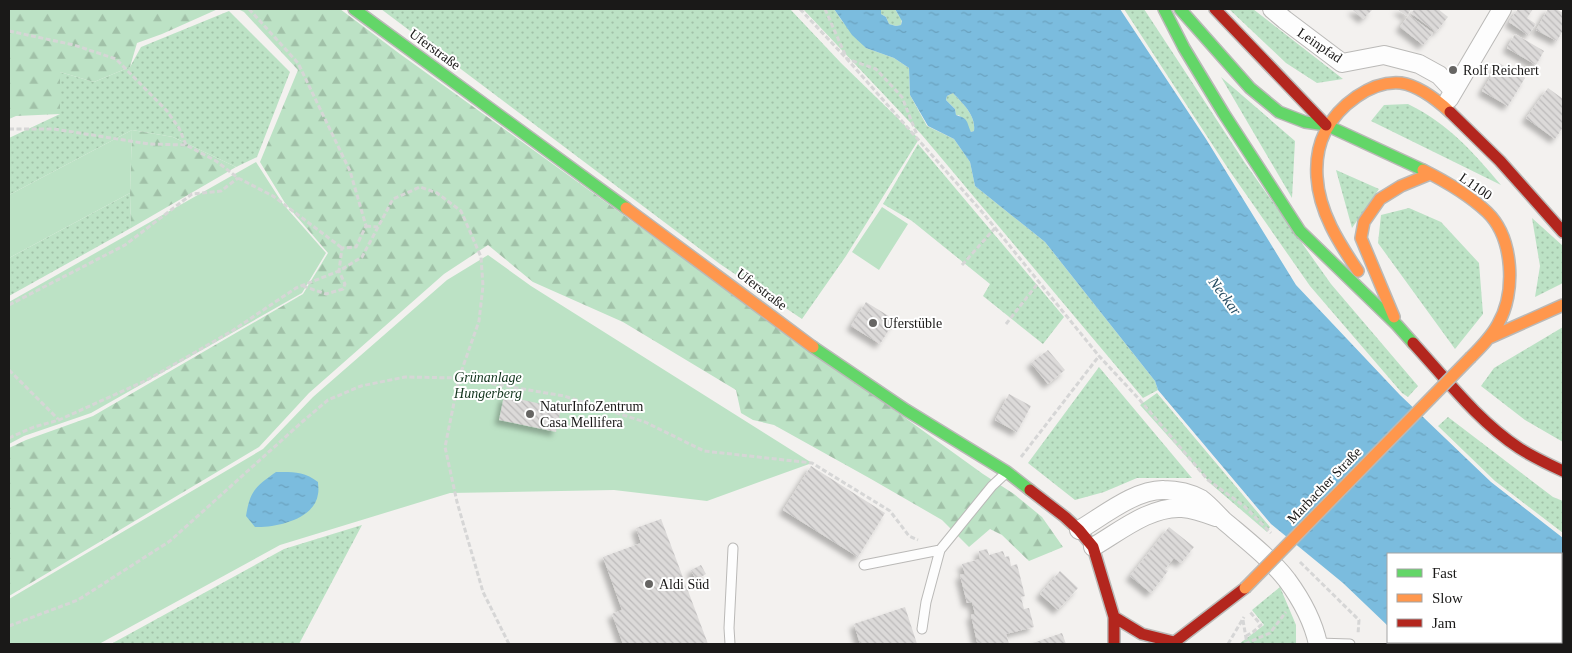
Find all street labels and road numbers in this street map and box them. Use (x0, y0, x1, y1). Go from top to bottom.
street label: Leinpfad (1295, 25, 1345, 66)
street label: Uferstraße (406, 26, 463, 73)
street label: L1100 (1457, 170, 1495, 203)
street label: Uferstraße (734, 266, 790, 313)
street label: Marbacher Straße (1284, 444, 1364, 526)

